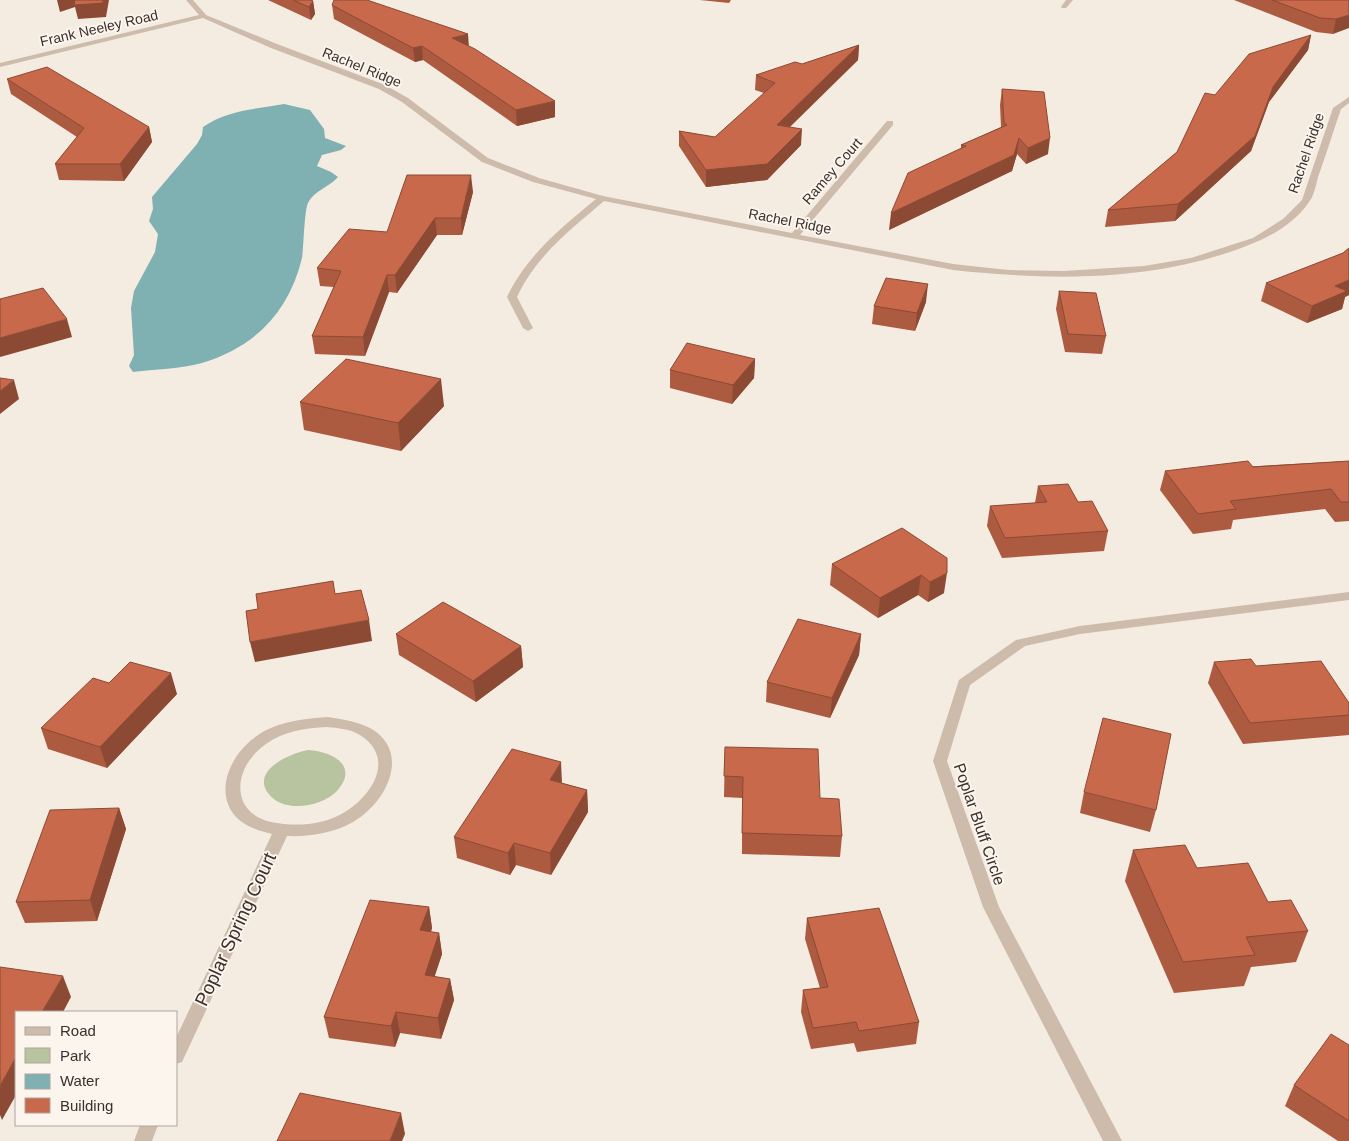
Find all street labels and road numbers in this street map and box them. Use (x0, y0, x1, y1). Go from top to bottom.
street label: Frank Neeley Road (38, 7, 160, 49)
street label: Rachel Ridge (320, 44, 404, 90)
street label: Rachel Ridge (1285, 110, 1327, 195)
street label: Ramey Court (799, 135, 865, 207)
street label: Rachel Ridge (747, 205, 833, 237)
street label: Poplar Bluff Circle (951, 761, 1008, 887)
street label: Poplar Spring Court (191, 849, 281, 1009)

